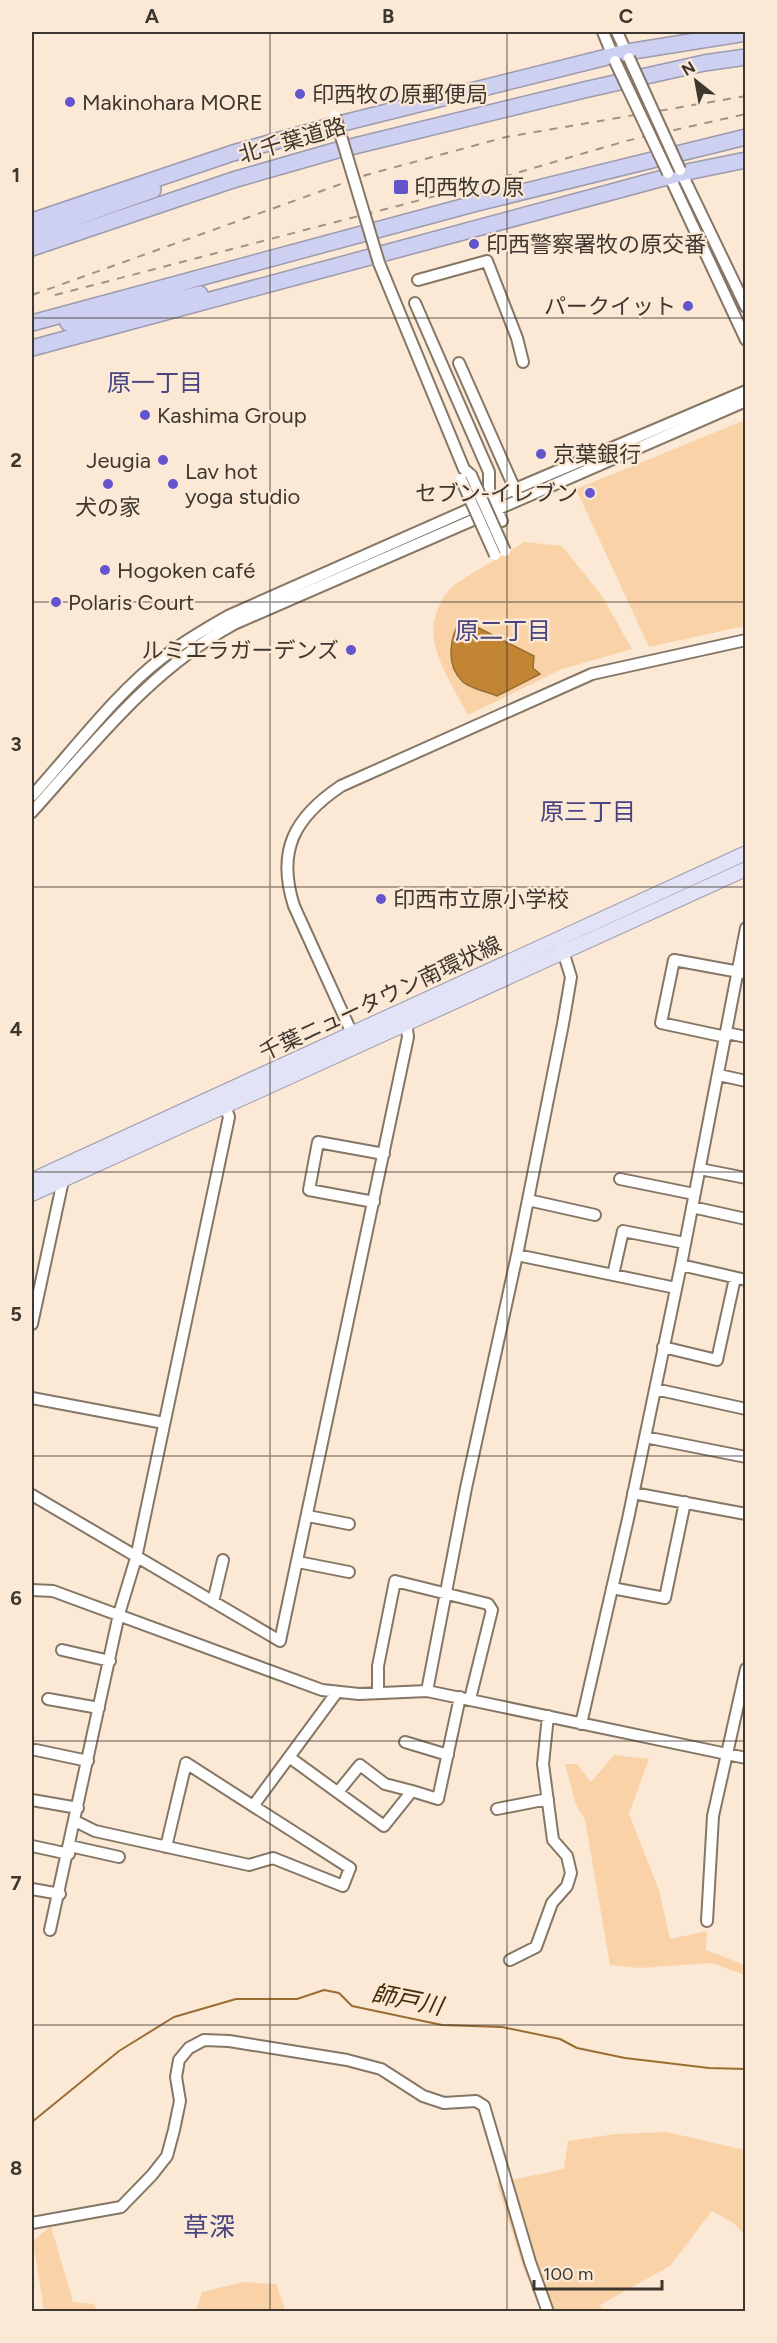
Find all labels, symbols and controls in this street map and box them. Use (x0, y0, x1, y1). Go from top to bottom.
text: A (145, 4, 160, 28)
text: B (382, 4, 394, 28)
text: C (619, 4, 633, 28)
north arrow (666, 51, 726, 111)
text: N (678, 57, 699, 80)
place label: 印西牧の原郵便局 (312, 81, 488, 108)
marker: 印西牧の原郵便局 (293, 87, 307, 101)
place label: Makinohara MORE (82, 89, 263, 116)
marker: Makinohara MORE (63, 95, 77, 109)
street label: 北千葉道路 (236, 112, 349, 169)
text: 1 (12, 163, 20, 187)
place label: 印西牧の原 (414, 174, 524, 201)
marker: 印西牧の原 (392, 178, 410, 196)
place label: 印西警察署牧の原交番 (486, 231, 706, 258)
marker: 印西警察署牧の原交番 (467, 237, 481, 251)
place label: パークイット (544, 293, 676, 320)
marker: パークイット (681, 299, 695, 313)
district label: 原一丁目 (107, 368, 203, 397)
place label: Kashima Group (157, 402, 307, 429)
marker: Kashima Group (138, 408, 152, 422)
place label: 京葉銀行 (553, 441, 641, 468)
place label: Jeugia (86, 447, 151, 474)
marker: 京葉銀行 (534, 447, 548, 461)
text: 2 (10, 448, 22, 472)
marker: Jeugia (156, 453, 170, 467)
place label: Lav hot yoga studio (185, 458, 300, 510)
marker: 犬の家 (101, 477, 115, 491)
marker: Lav hot yoga studio (166, 477, 180, 491)
place label: セブン-イレブン (415, 480, 578, 507)
marker: セブン-イレブン (583, 486, 597, 500)
place label: 犬の家 (75, 494, 141, 521)
place label: Hogoken café (117, 557, 255, 584)
marker: Hogoken café (98, 563, 112, 577)
place label: Polaris Court (68, 589, 194, 616)
marker: Polaris Court (49, 595, 63, 609)
district label: 原二丁目 (455, 616, 551, 645)
place label: ルミエラガーデンズ (141, 637, 339, 664)
marker: ルミエラガーデンズ (344, 643, 358, 657)
text: 3 (10, 732, 22, 756)
district label: 原三丁目 (540, 797, 636, 826)
place label: 印西市立原小学校 (393, 886, 569, 913)
marker: 印西市立原小学校 (374, 892, 388, 906)
street label: 千葉ニュータウン南環状線 (255, 930, 506, 1066)
text: 4 (10, 1017, 23, 1041)
text: 5 (10, 1302, 22, 1326)
text: 6 (10, 1586, 22, 1610)
text: 7 (10, 1871, 22, 1895)
water label: 師戸川 (369, 1978, 448, 2021)
text: 8 (10, 2156, 22, 2180)
district label: 草深 (183, 2211, 235, 2243)
scale bar (534, 2253, 662, 2291)
text: 100 m (543, 2263, 593, 2285)

